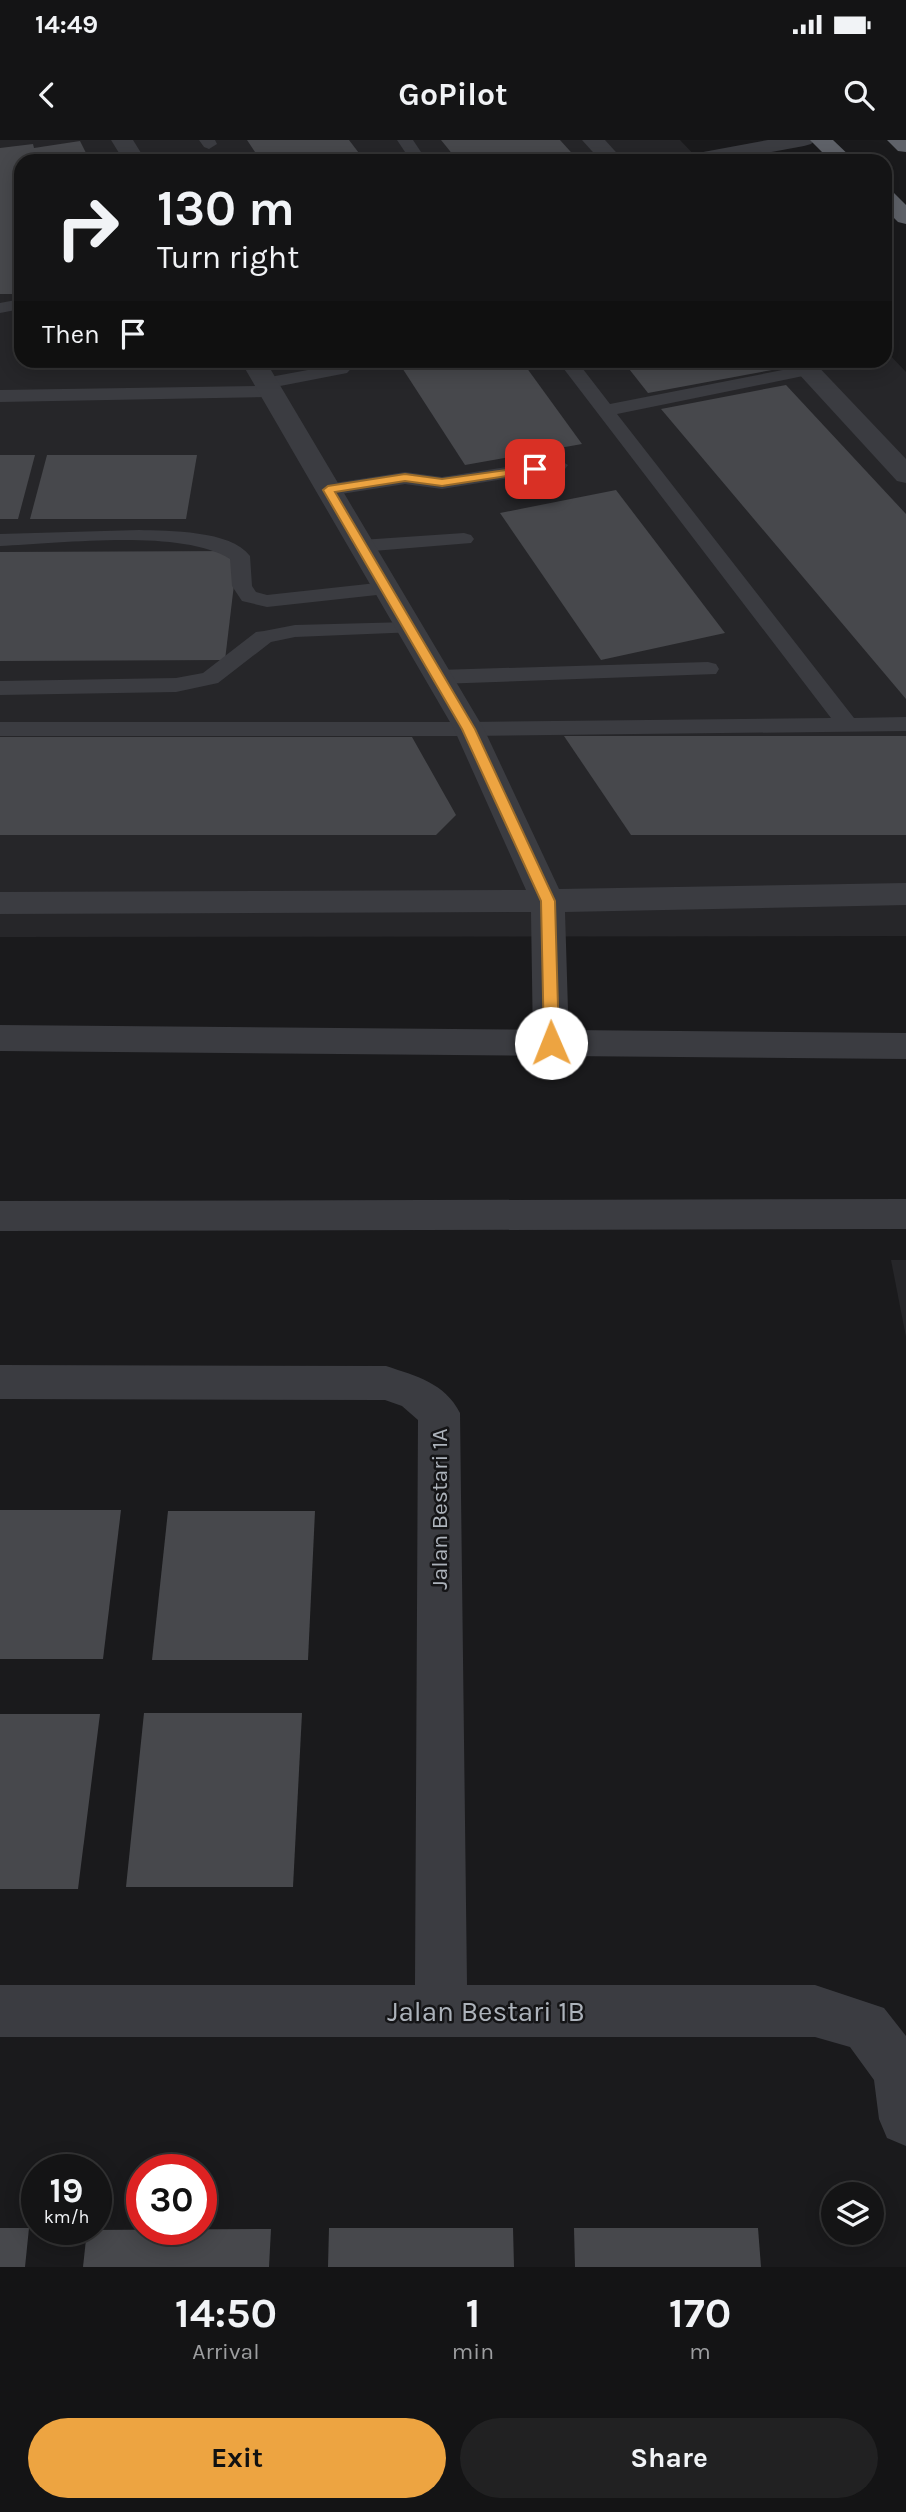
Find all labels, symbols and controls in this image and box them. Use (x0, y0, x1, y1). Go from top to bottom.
text: 14:49 (35, 9, 98, 40)
icon: back (28, 76, 66, 114)
text: GoPilot (398, 76, 508, 113)
icon: search (840, 76, 878, 114)
text: 130 m (157, 180, 295, 237)
icon: right (42, 182, 133, 273)
text: Turn right (157, 239, 299, 276)
icon: arrive (114, 315, 152, 353)
text: Then (42, 319, 100, 350)
pin (505, 439, 565, 499)
icon: arrive (516, 450, 554, 488)
position arrow (514, 1006, 588, 1080)
street label: Jalan Bestari 1A (426, 1428, 453, 1590)
street label: Jalan Bestari 1B (387, 1995, 585, 2028)
speed limit sign: 30 (126, 2154, 217, 2245)
text: 19 (50, 2170, 83, 2211)
map controls (821, 2182, 884, 2245)
button: layers (821, 2182, 884, 2245)
text: km/h (44, 2206, 89, 2228)
text: 14:50 (175, 2288, 277, 2338)
text: 1 (465, 2288, 480, 2338)
text: 170 (669, 2288, 731, 2338)
text: Arrival (192, 2338, 260, 2365)
text: min (452, 2338, 494, 2365)
text: m (689, 2338, 711, 2365)
button: Exit (28, 2418, 446, 2498)
button: Share (460, 2418, 878, 2498)

